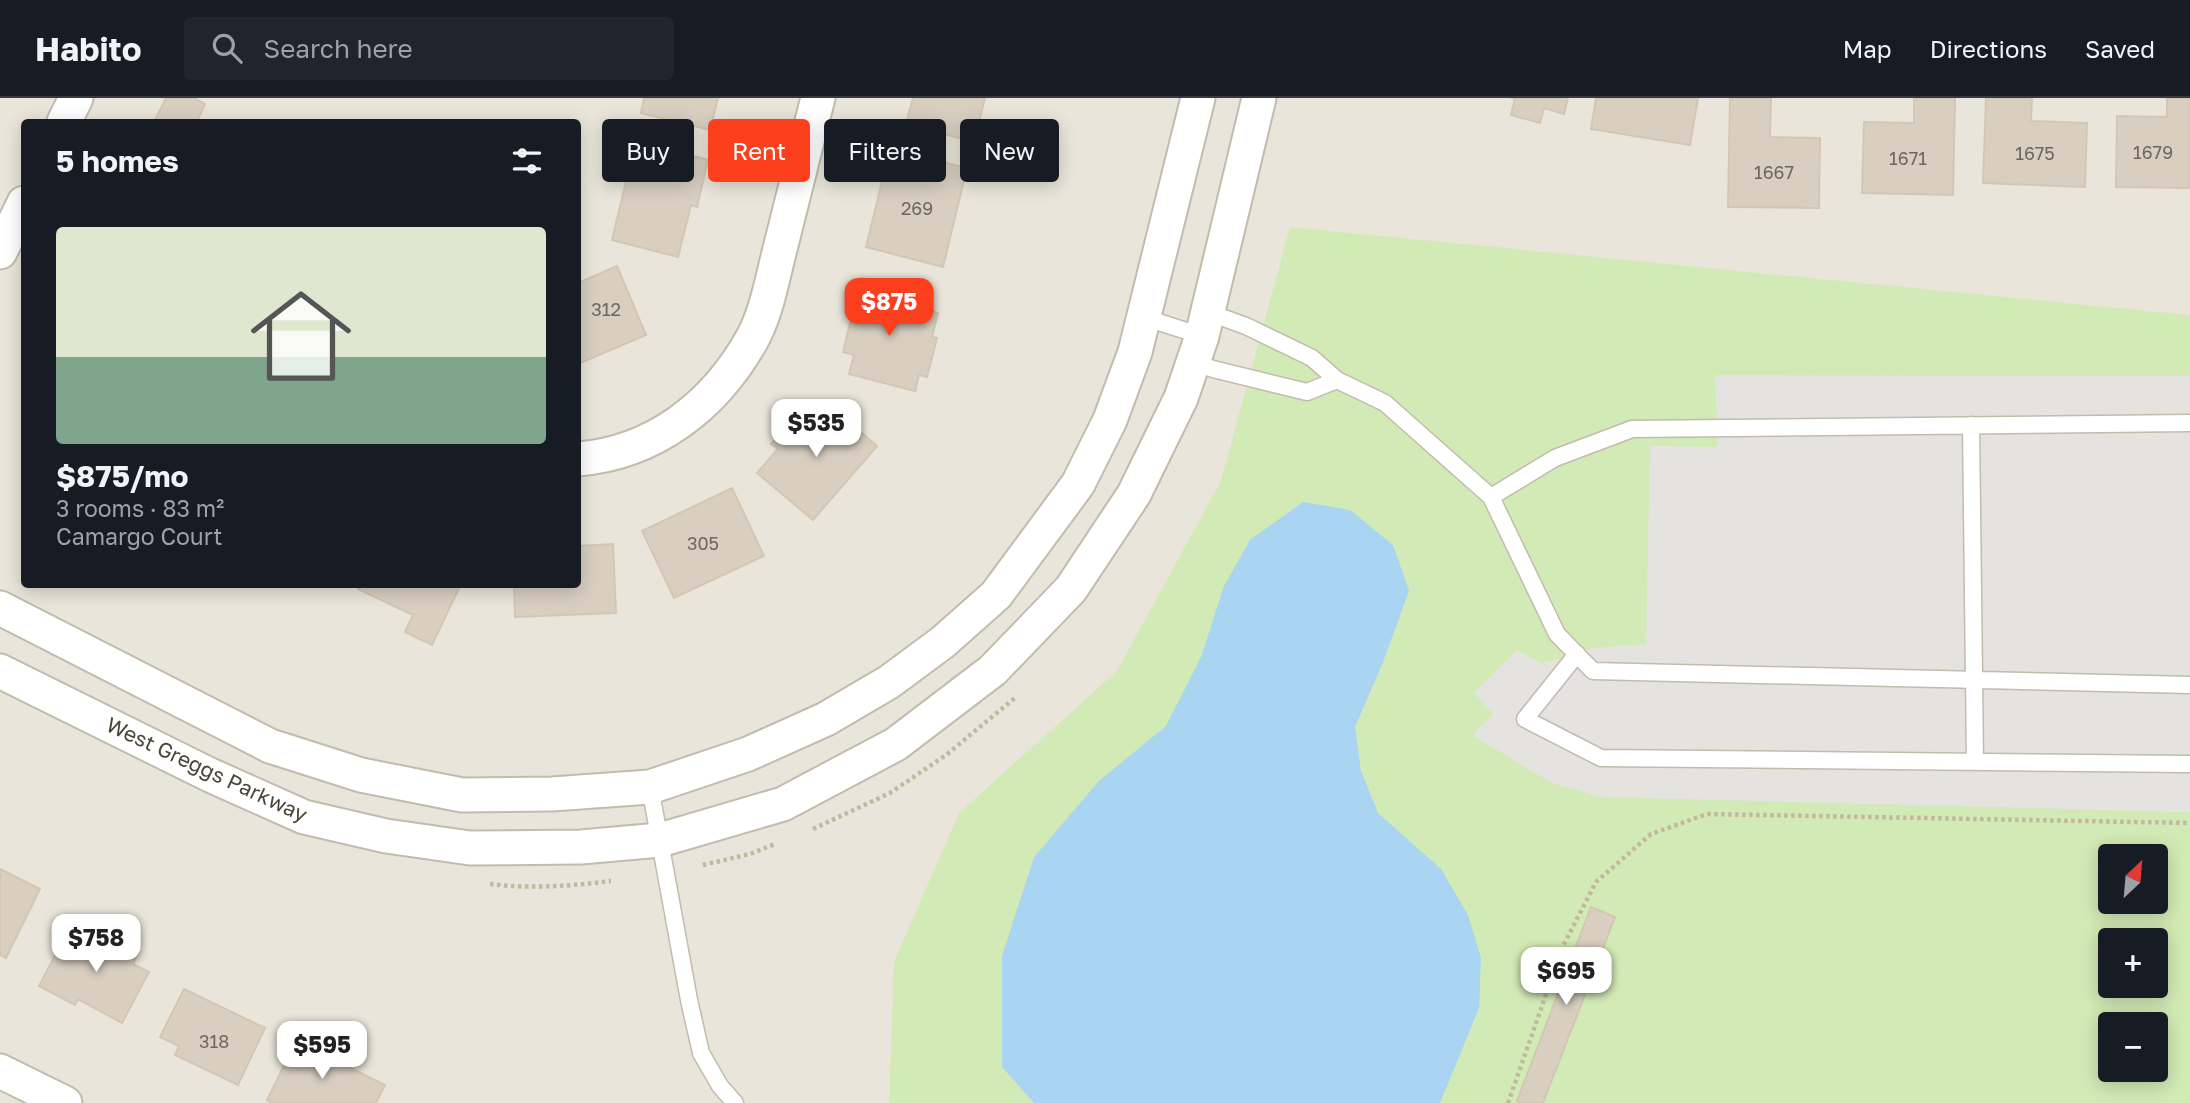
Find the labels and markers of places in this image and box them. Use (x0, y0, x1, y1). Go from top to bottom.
pin: $875 (848, 278, 930, 338)
pin: $535 (775, 400, 857, 459)
pin: $758 (55, 914, 137, 974)
pin: $695 (1525, 948, 1607, 1007)
pin: $595 (281, 1021, 363, 1081)

